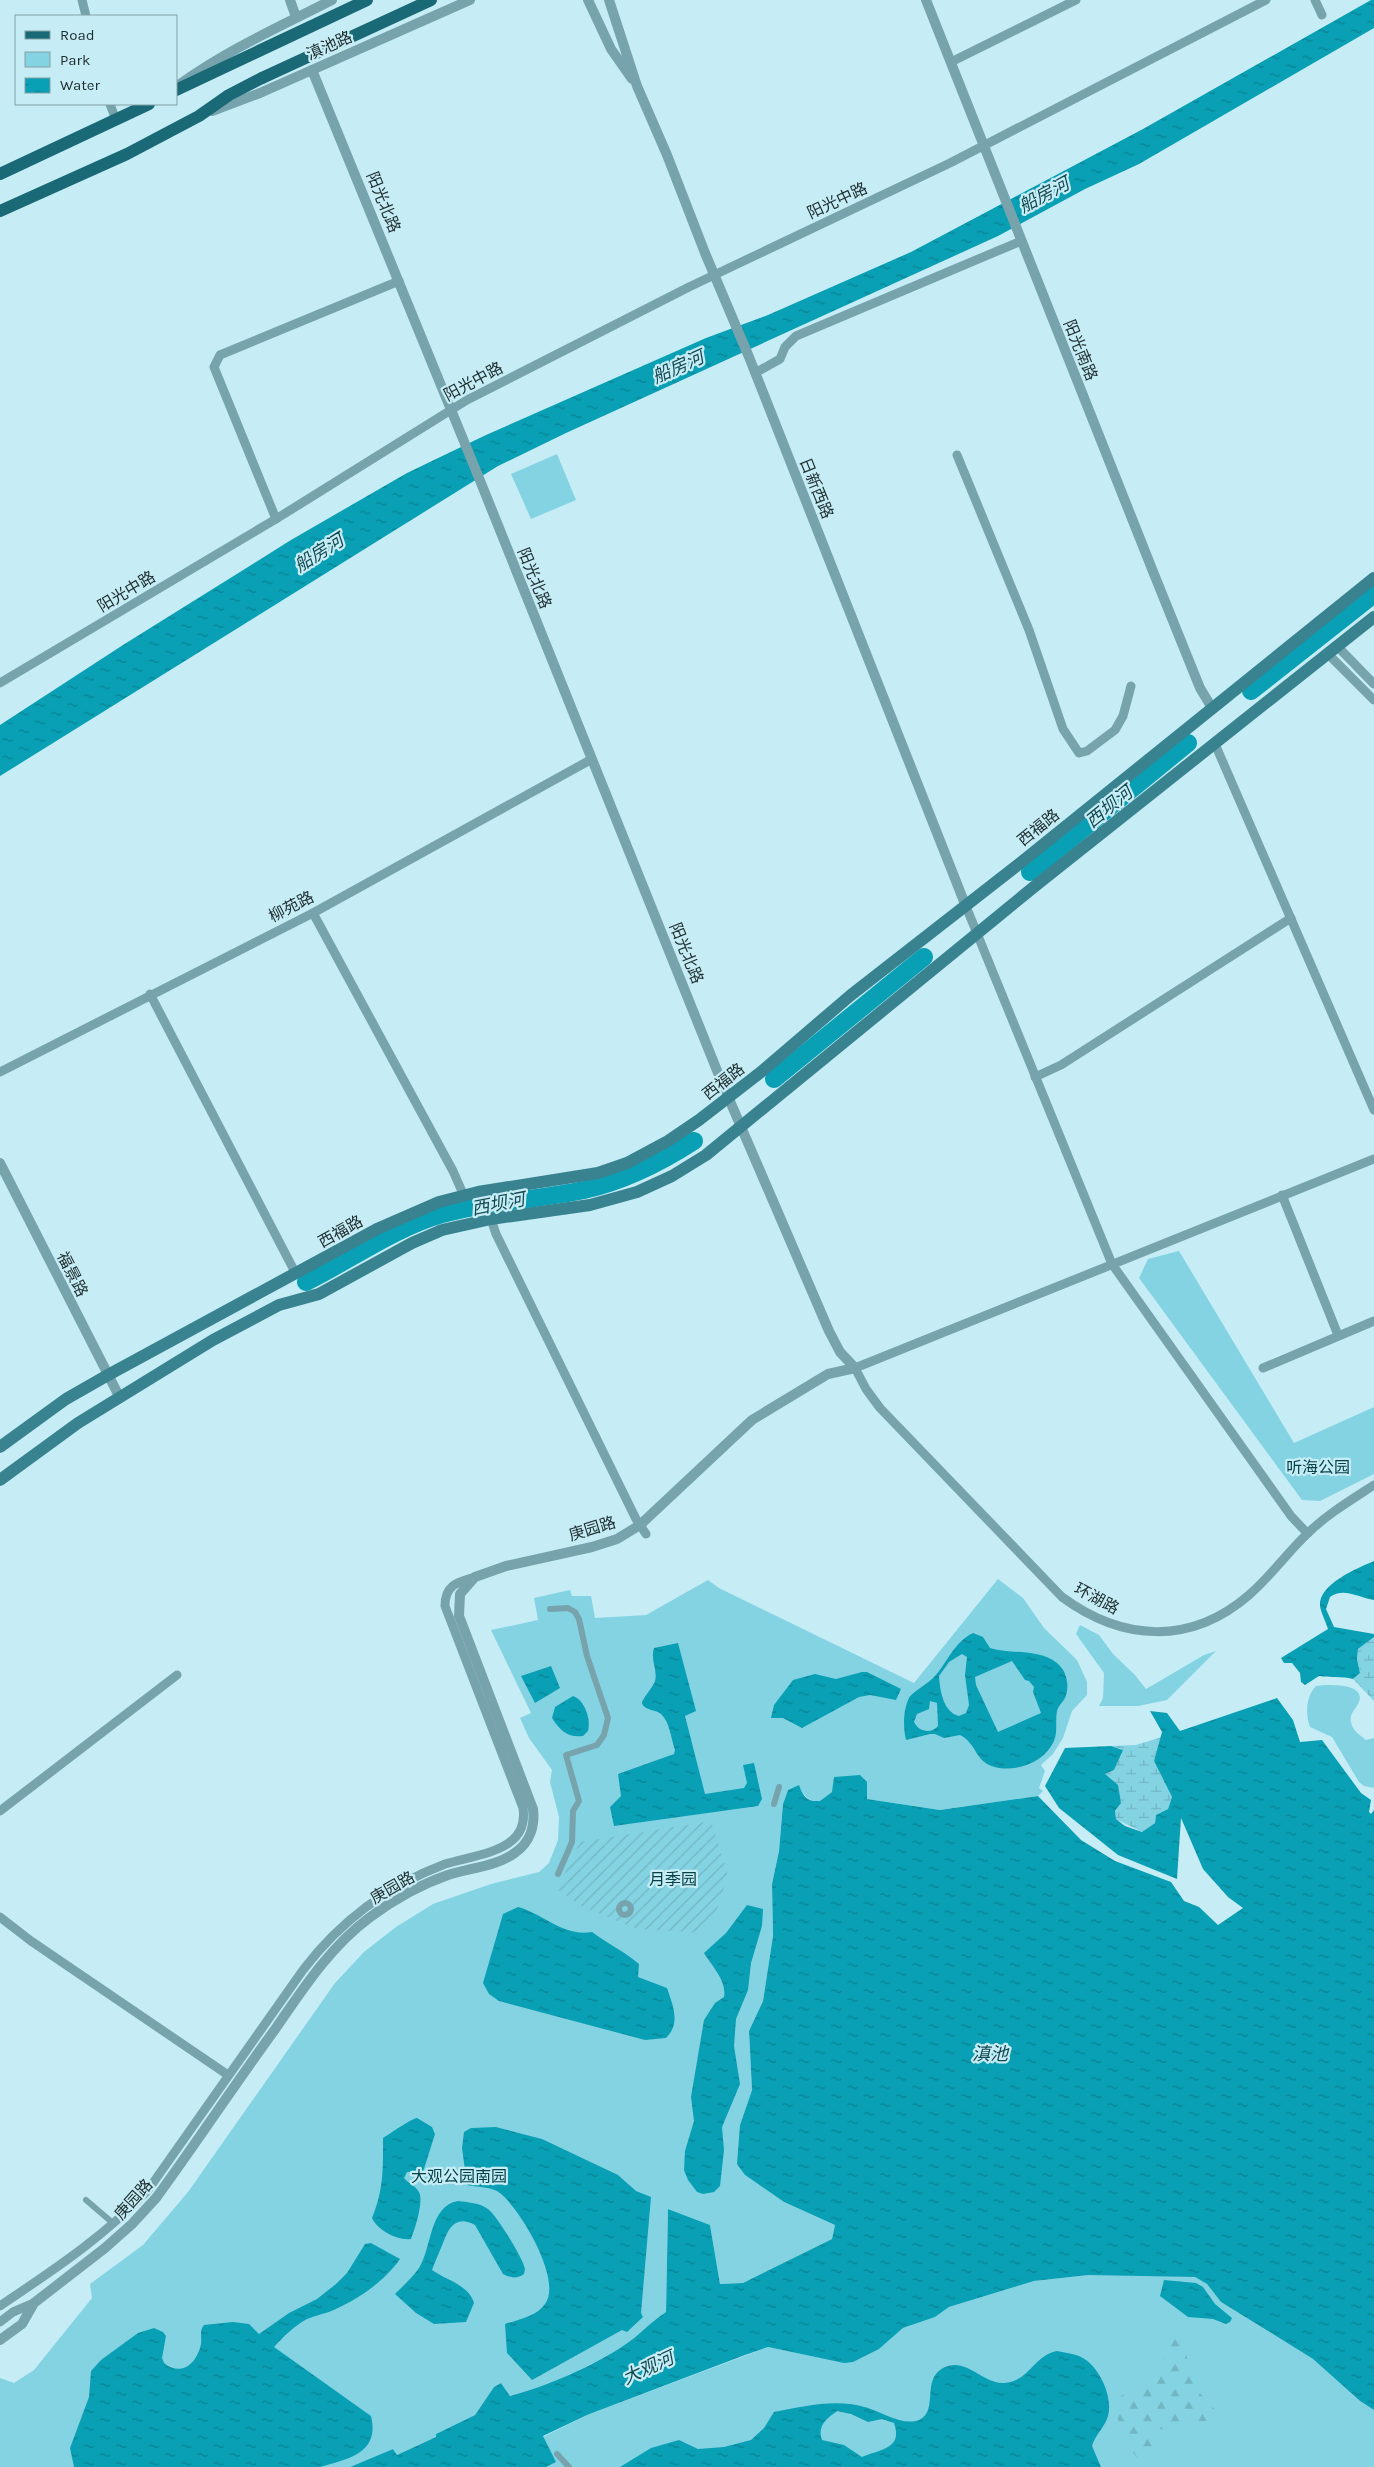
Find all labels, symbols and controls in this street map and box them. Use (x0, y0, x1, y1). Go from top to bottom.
legend (15, 15, 178, 105)
text: Road (60, 26, 95, 44)
street label: 滇池路 (303, 27, 355, 64)
text: Park (60, 51, 90, 69)
text: Water (60, 76, 101, 94)
street label: 阳光北路 (363, 169, 404, 235)
water label: 船房河 (1015, 171, 1076, 217)
street label: 阳光中路 (804, 178, 870, 223)
street label: 阳光南路 (1060, 317, 1101, 383)
water label: 船房河 (649, 345, 710, 388)
street label: 阳光中路 (441, 358, 506, 405)
street label: 日新西路 (796, 455, 837, 521)
water label: 船房河 (290, 528, 350, 577)
street label: 阳光北路 (514, 545, 555, 611)
street label: 阳光中路 (94, 567, 159, 616)
water label: 西坝河 (1081, 780, 1139, 833)
street label: 西福路 (1014, 805, 1063, 850)
street label: 柳苑路 (266, 887, 317, 926)
street label: 阳光北路 (666, 920, 707, 986)
street label: 西福路 (699, 1059, 748, 1104)
water label: 西坝河 (469, 1187, 530, 1220)
street label: 西福路 (315, 1211, 366, 1251)
street label: 福景路 (53, 1249, 92, 1300)
park label: 听海公园 (1286, 1458, 1350, 1477)
street label: 庚园路 (566, 1512, 618, 1545)
street label: 环湖路 (1071, 1579, 1122, 1618)
street label: 庚园路 (367, 1867, 418, 1908)
park label: 月季园 (649, 1870, 697, 1889)
water label: 滇池 (972, 2043, 1010, 2065)
park label: 大观公园南园 (411, 2167, 507, 2186)
street label: 庚园路 (110, 2175, 156, 2224)
water label: 大观河 (619, 2345, 680, 2389)

